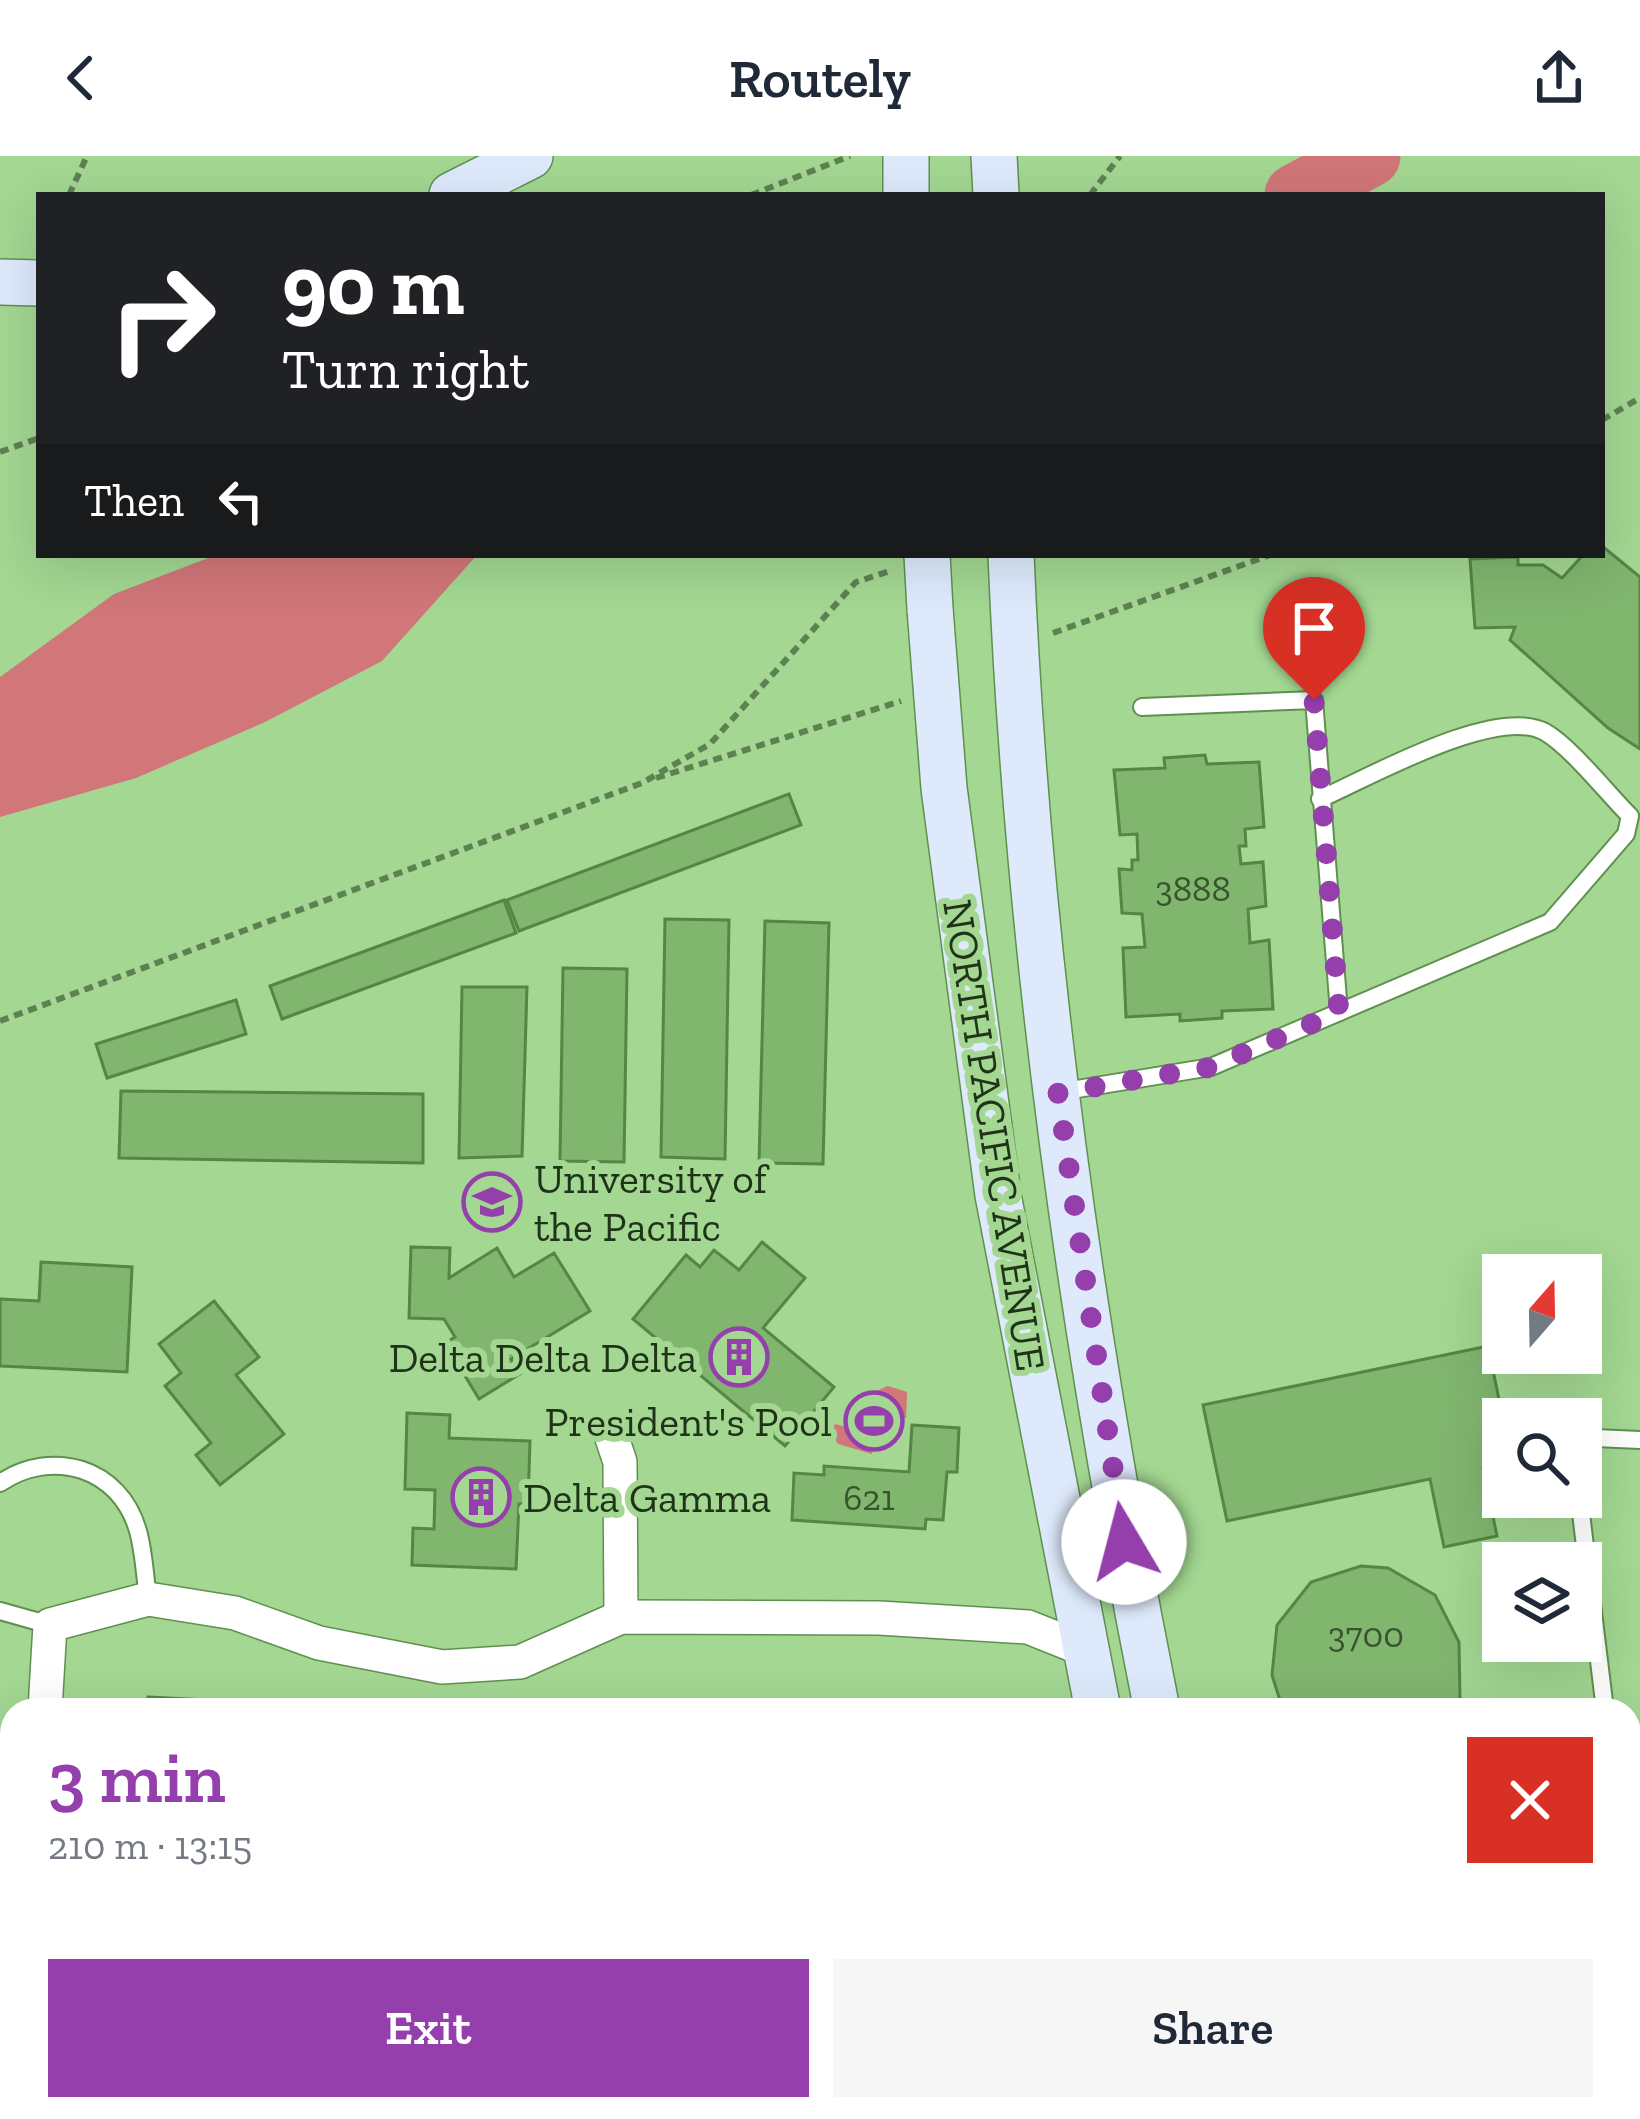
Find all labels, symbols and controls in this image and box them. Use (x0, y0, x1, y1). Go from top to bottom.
icon: back (48, 45, 114, 111)
icon: share (1526, 45, 1592, 111)
text: Routely (729, 46, 911, 111)
text: 90 m (282, 235, 465, 336)
icon: right (84, 240, 240, 396)
text: Turn right (282, 337, 529, 402)
icon: left (208, 468, 274, 534)
text: Then (84, 474, 184, 528)
pin (1263, 577, 1365, 700)
icon: arrive (1281, 595, 1347, 661)
house number: 3888 (1155, 867, 1231, 910)
street label: NORTH PACIFIC AVENUE (932, 896, 1057, 1374)
place label: University of the Pacific (534, 1153, 770, 1252)
school or university icon: University of the Pacific (461, 1171, 523, 1233)
north arrow (1482, 1254, 1602, 1374)
map controls (1482, 1254, 1602, 1662)
building icon: Delta Delta Delta (708, 1326, 770, 1388)
place label: Delta Delta Delta (389, 1332, 697, 1383)
sports icon: President's Pool (843, 1390, 905, 1452)
place label: President's Pool (545, 1396, 832, 1447)
button: search (1482, 1398, 1602, 1518)
building icon: Delta Gamma (450, 1466, 512, 1528)
place label: Delta Gamma (523, 1472, 771, 1523)
house number: 621 (843, 1476, 895, 1519)
position arrow (1061, 1479, 1187, 1605)
button: layers (1482, 1542, 1602, 1662)
house number: 3700 (1328, 1613, 1404, 1656)
text: 3 min (48, 1734, 226, 1820)
button: close (1467, 1737, 1593, 1863)
text: 210 m · 13:15 (48, 1822, 252, 1869)
button: Exit (48, 1959, 809, 2097)
button: Share (833, 1959, 1593, 2097)

